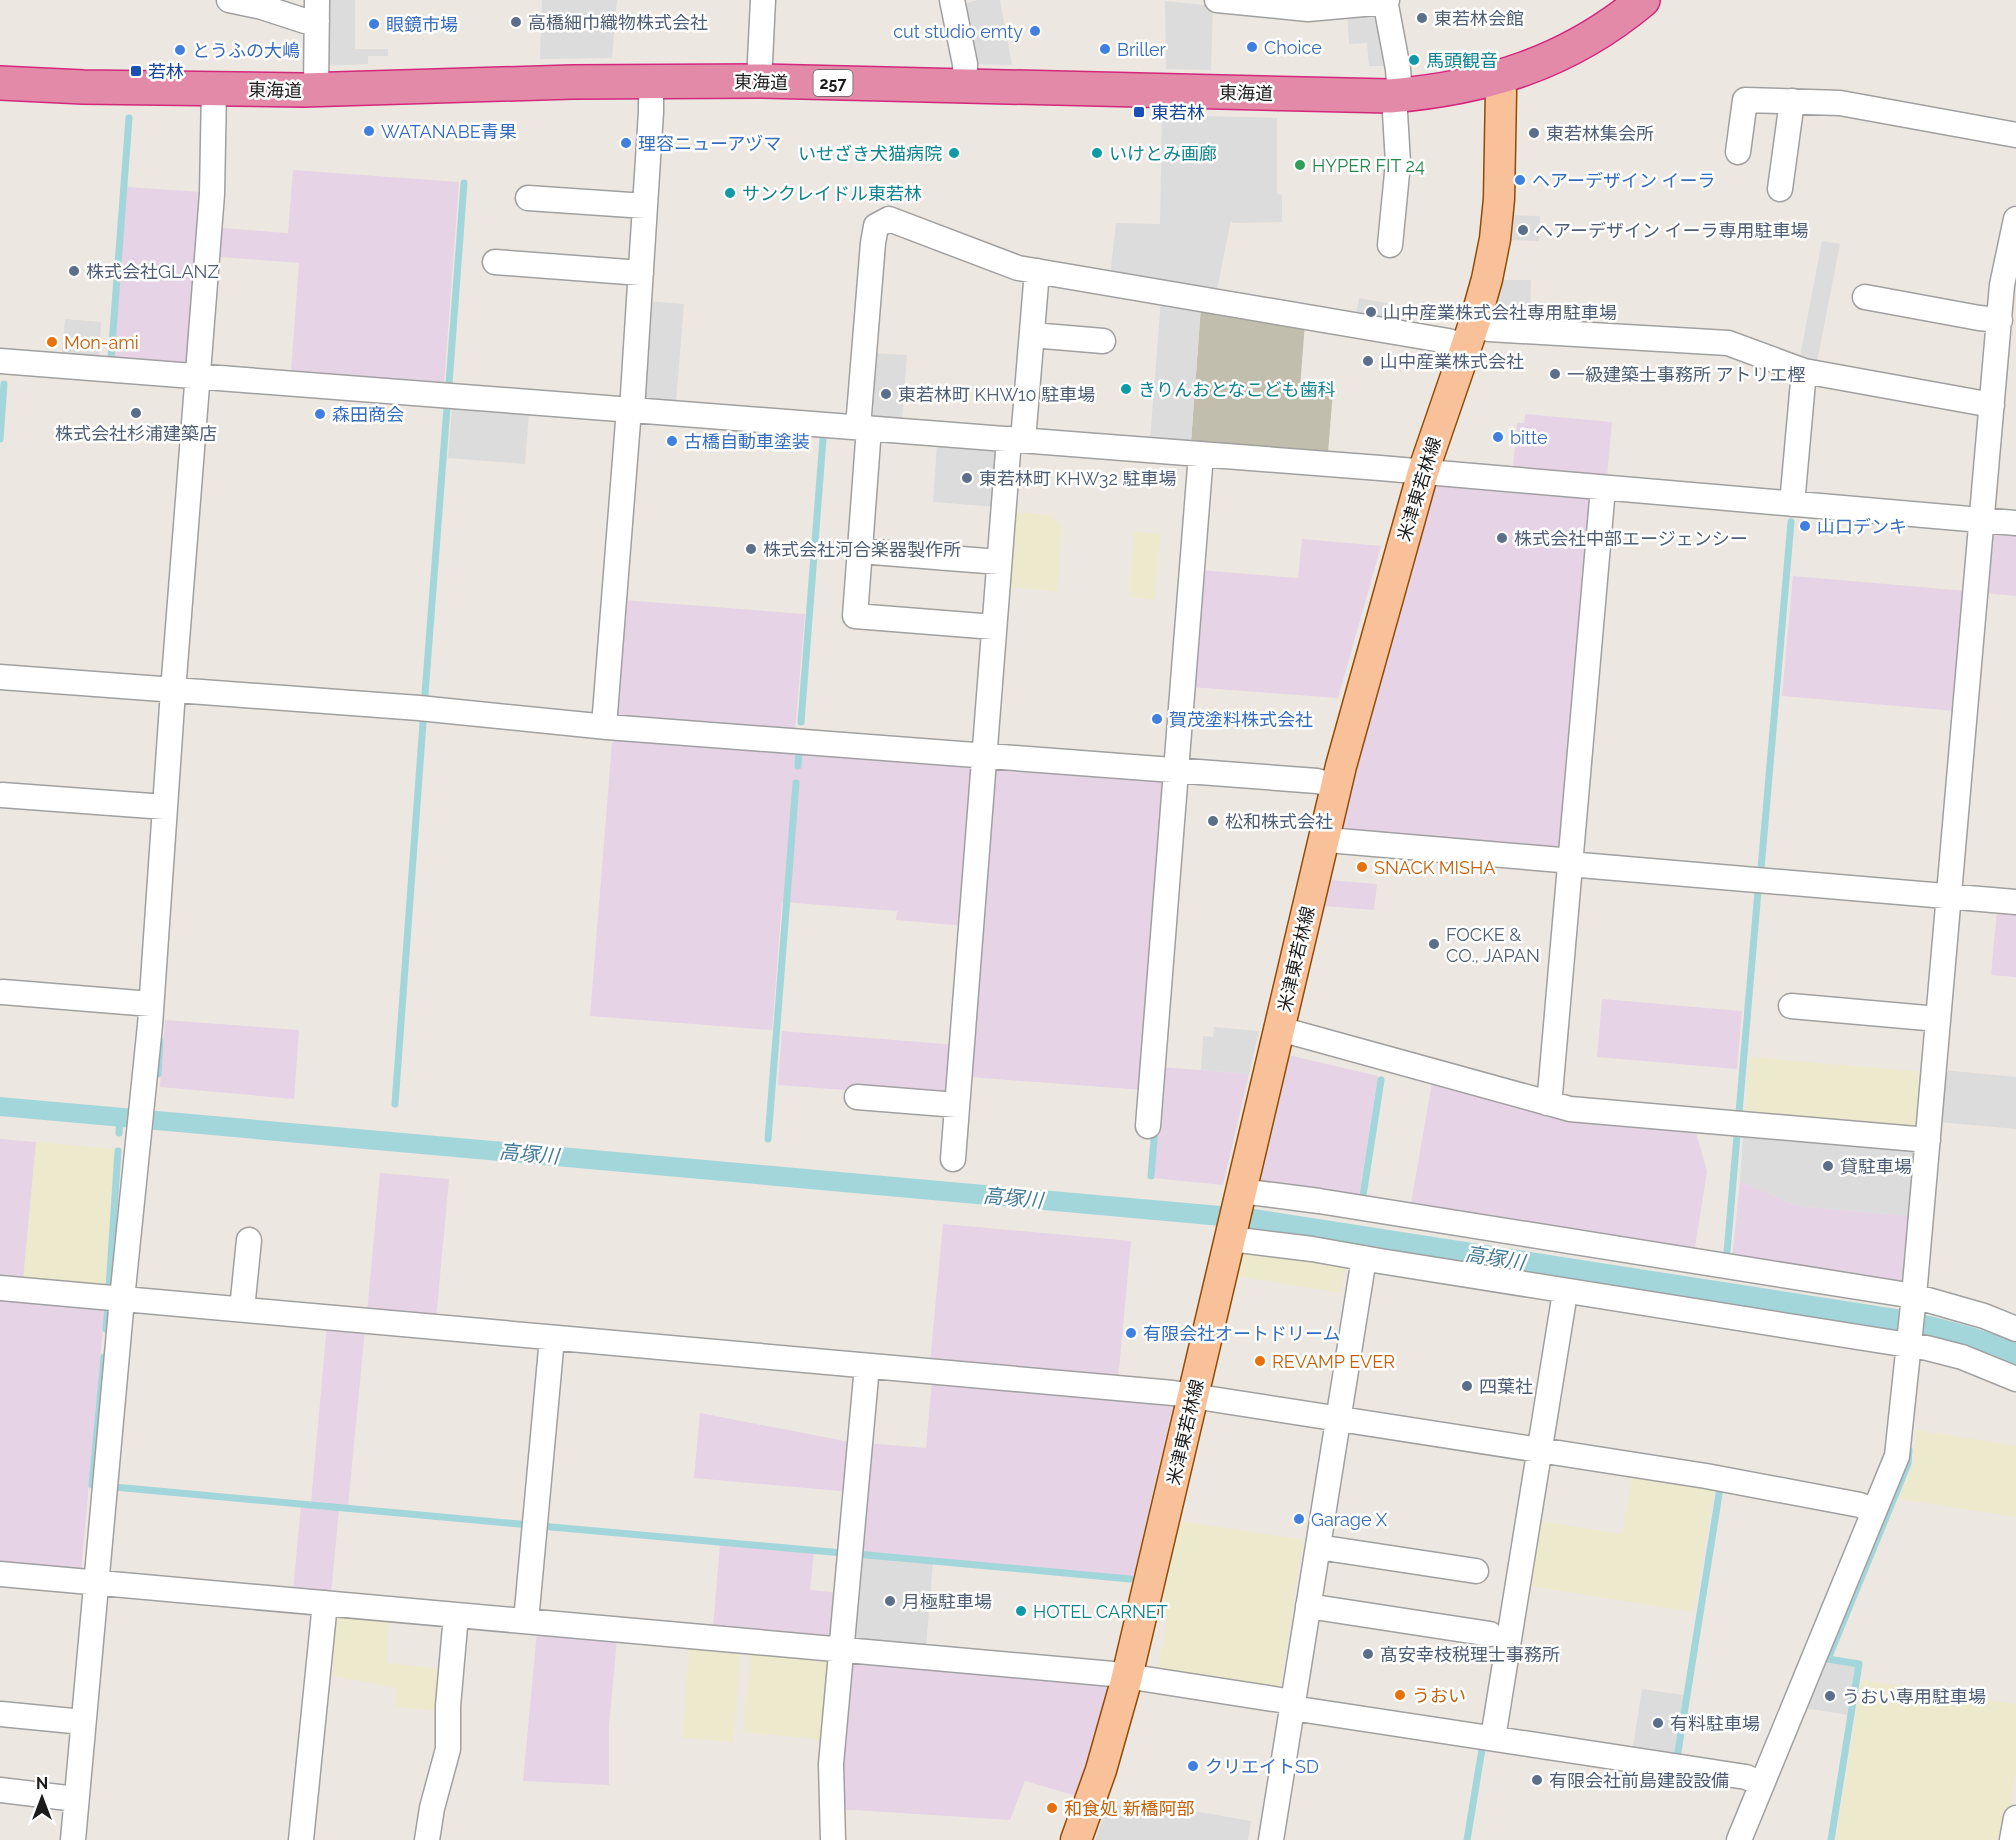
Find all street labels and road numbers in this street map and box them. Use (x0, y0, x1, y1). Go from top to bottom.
road number: 257 (814, 70, 852, 96)
street label: 東海道 (734, 71, 788, 93)
street label: 東海道 (248, 79, 302, 101)
street label: 東海道 (1219, 82, 1273, 104)
street label: 米津東若林線 (1393, 434, 1445, 544)
street label: 米津東若林線 (1274, 904, 1318, 1014)
street label: 米津東若林線 (1163, 1377, 1207, 1487)

